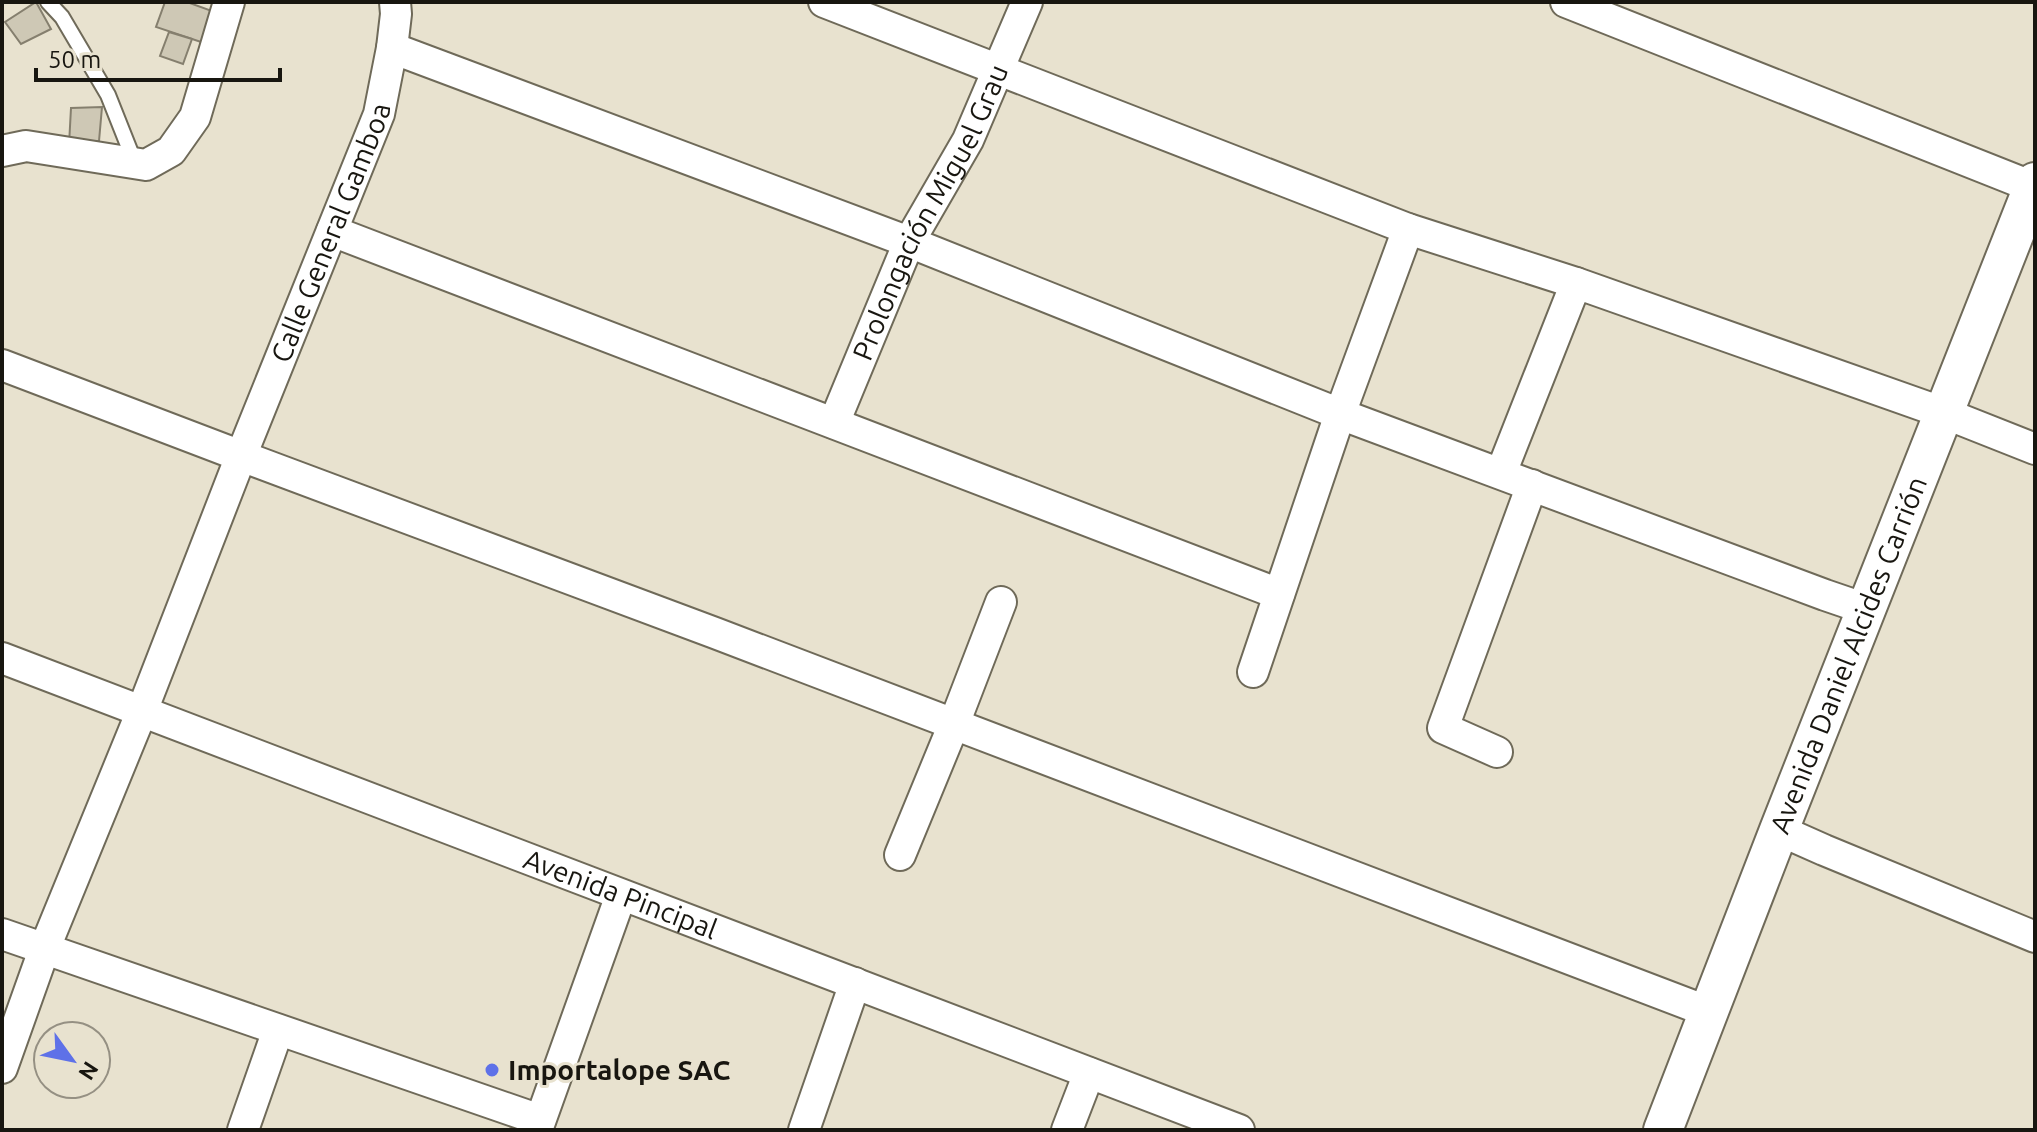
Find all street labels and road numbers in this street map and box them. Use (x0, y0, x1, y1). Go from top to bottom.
street label: Prolongación Miguel Grau (846, 60, 1013, 364)
street label: Calle General Gamboa (265, 101, 396, 367)
street label: Avenida Daniel Alcides Carrión (1763, 472, 1932, 838)
street label: Avenida Pincipal (520, 843, 722, 944)

